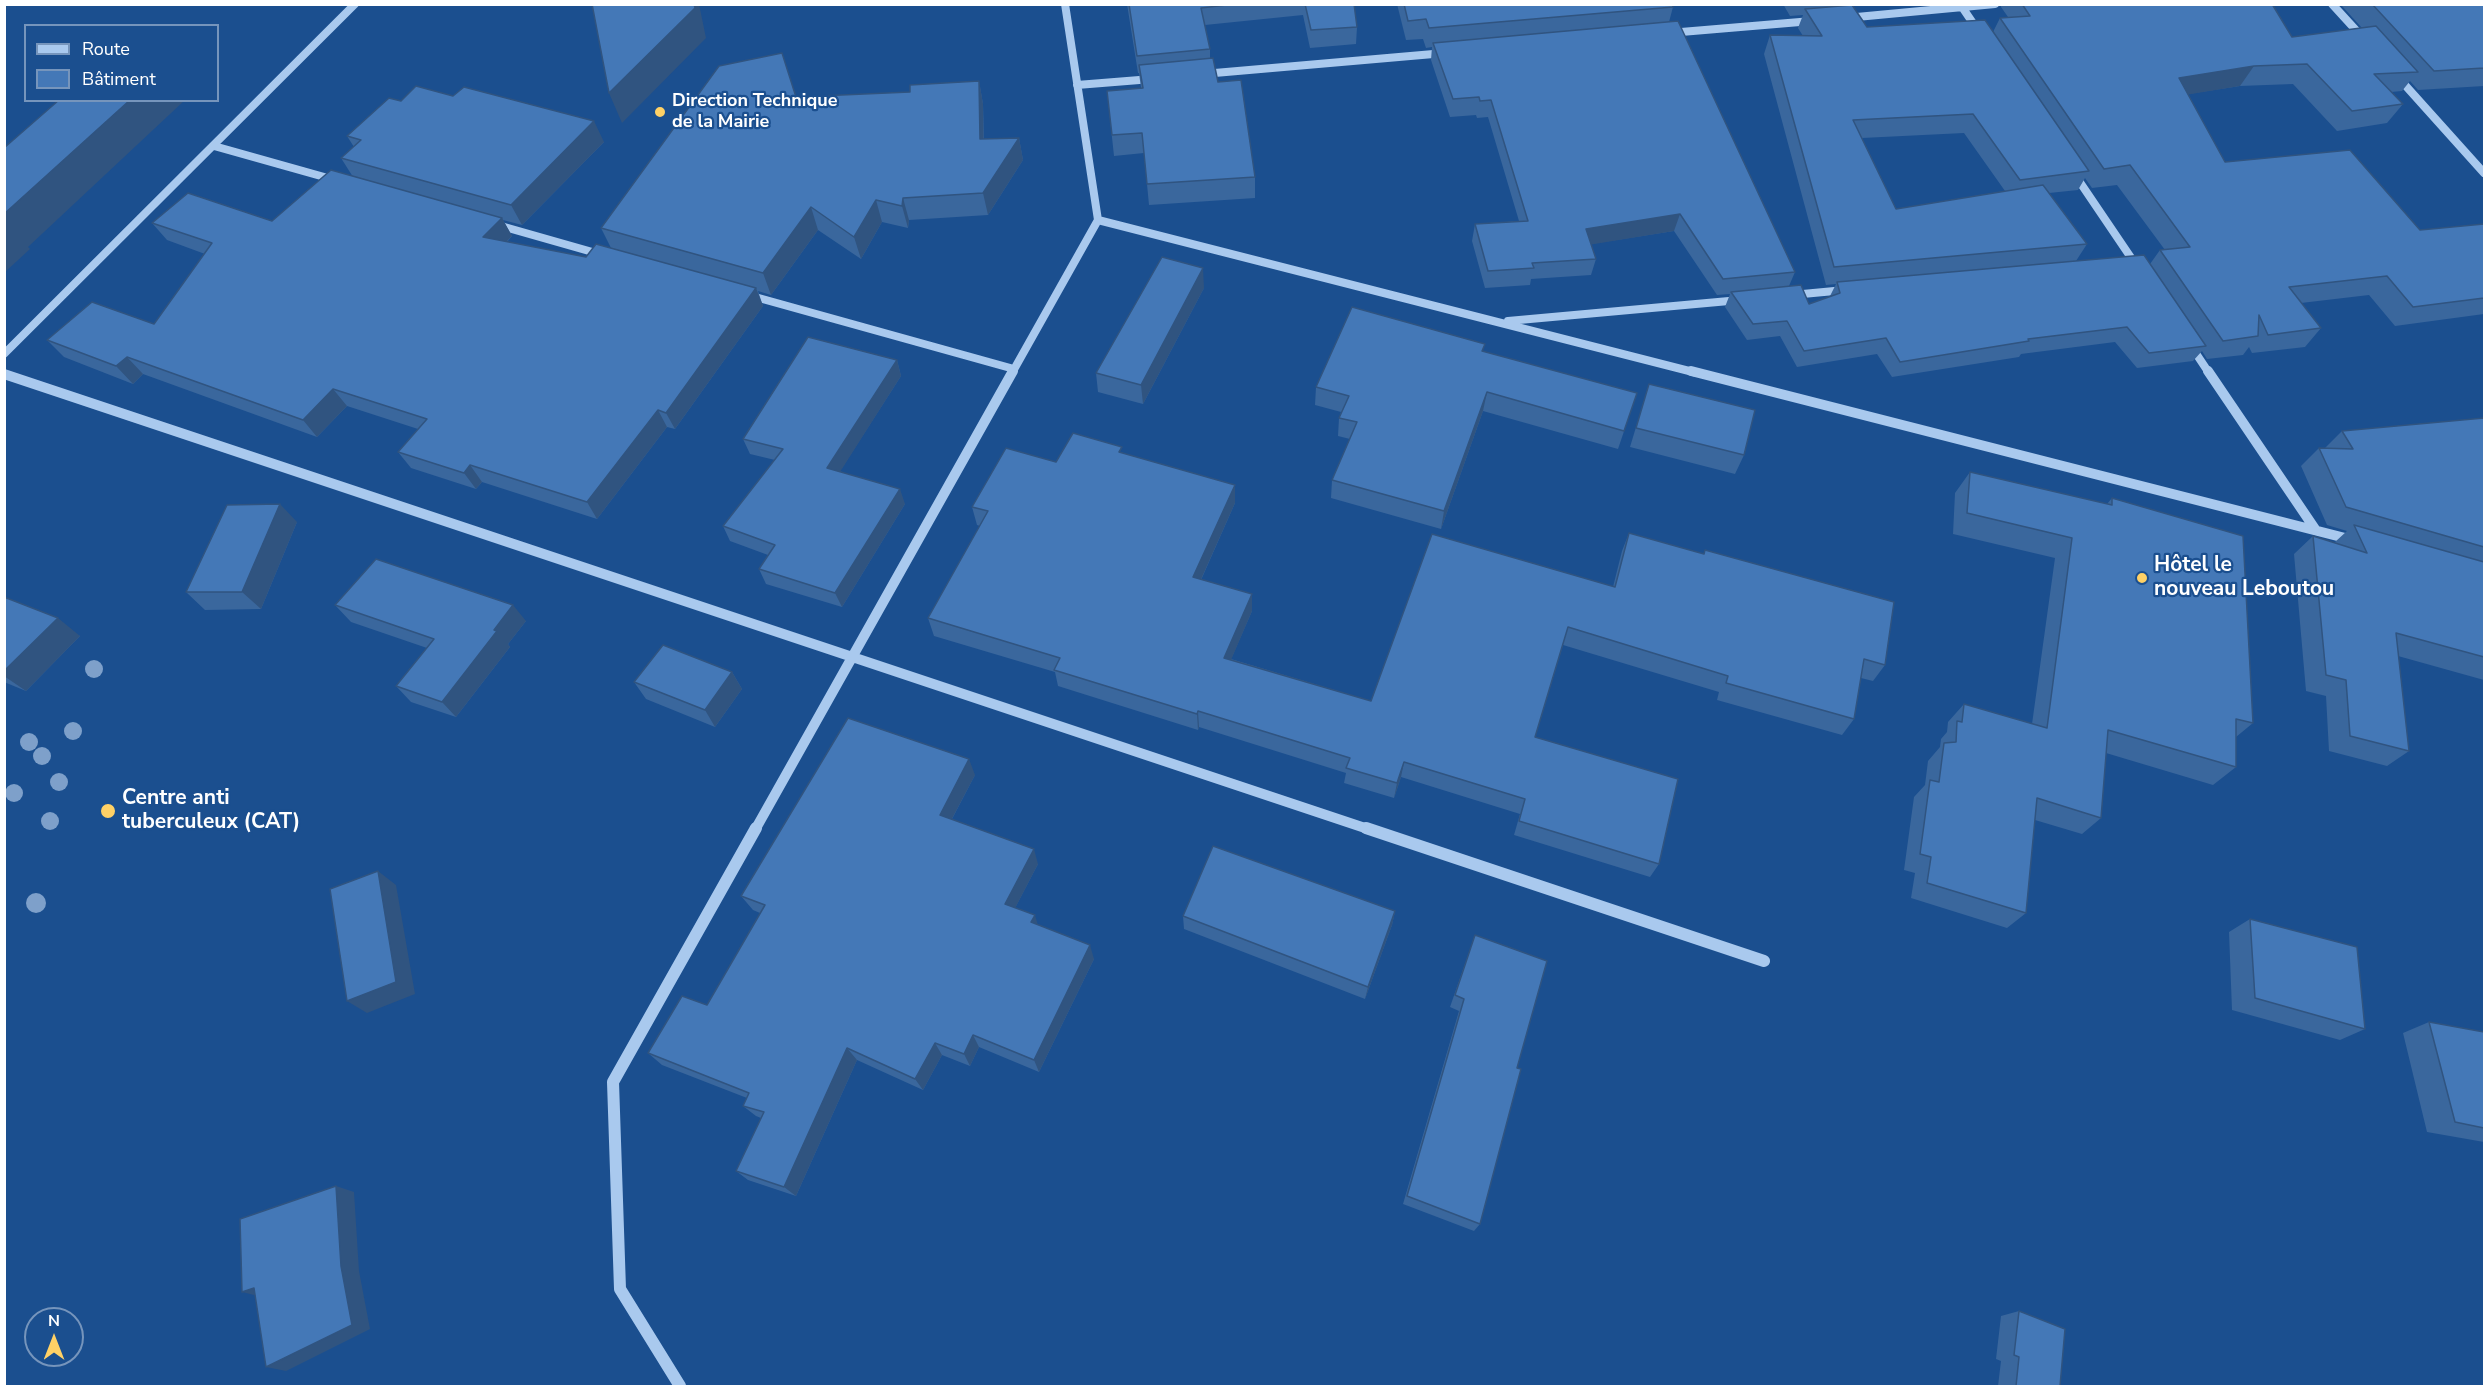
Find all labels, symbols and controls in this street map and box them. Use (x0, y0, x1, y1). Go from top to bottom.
legend (24, 24, 219, 102)
text: Route (82, 37, 130, 61)
text: Bâtiment (82, 67, 156, 91)
place label: Direction Technique de la Mairie (672, 91, 837, 134)
marker: Direction Technique de la Mairie (653, 105, 667, 119)
place label: Hôtel le nouveau Leboutou (2154, 553, 2334, 603)
marker: Hôtel le nouveau Leboutou (2135, 571, 2149, 585)
place label: Centre anti tuberculeux (CAT) (122, 786, 300, 836)
marker: Centre anti tuberculeux (CAT) (99, 802, 117, 820)
north arrow (24, 1307, 84, 1367)
text: N (48, 1310, 60, 1332)

